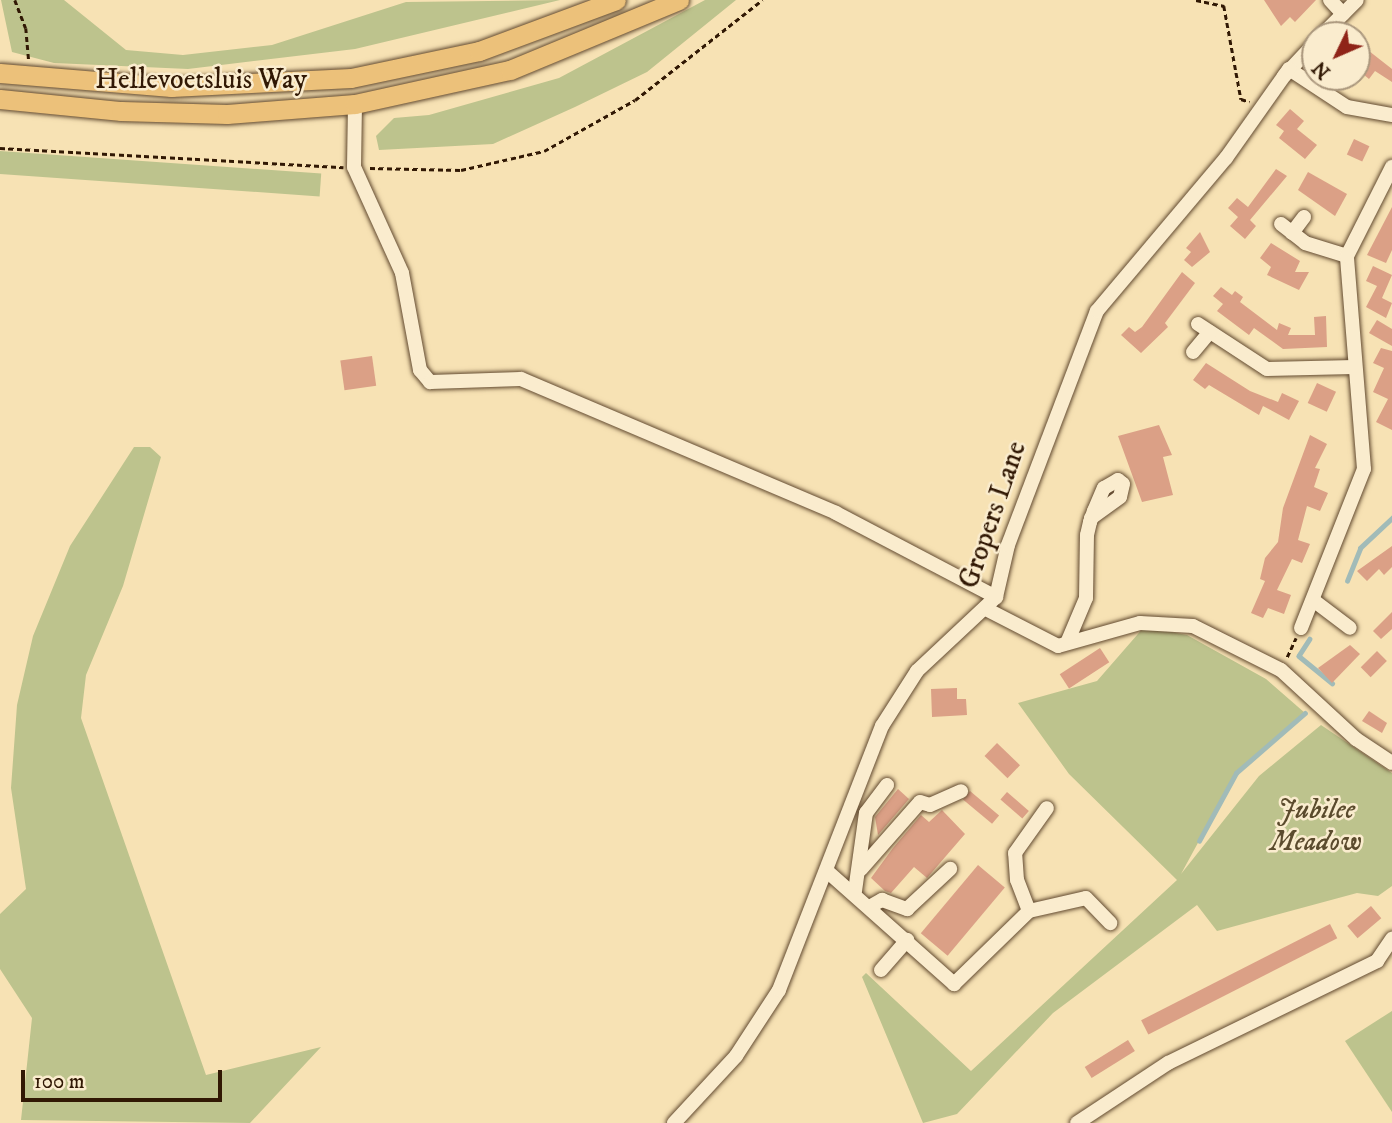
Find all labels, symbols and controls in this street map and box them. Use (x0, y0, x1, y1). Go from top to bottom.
north arrow (1301, 21, 1371, 91)
text: N (1308, 56, 1336, 83)
street label: Hellevoetsluis Way (95, 63, 307, 97)
street label: Gropers Lane (952, 437, 1034, 593)
park label: Jubilee Meadow (1270, 793, 1362, 859)
scale bar (24, 1056, 226, 1100)
text: 100 m (34, 1069, 85, 1095)

